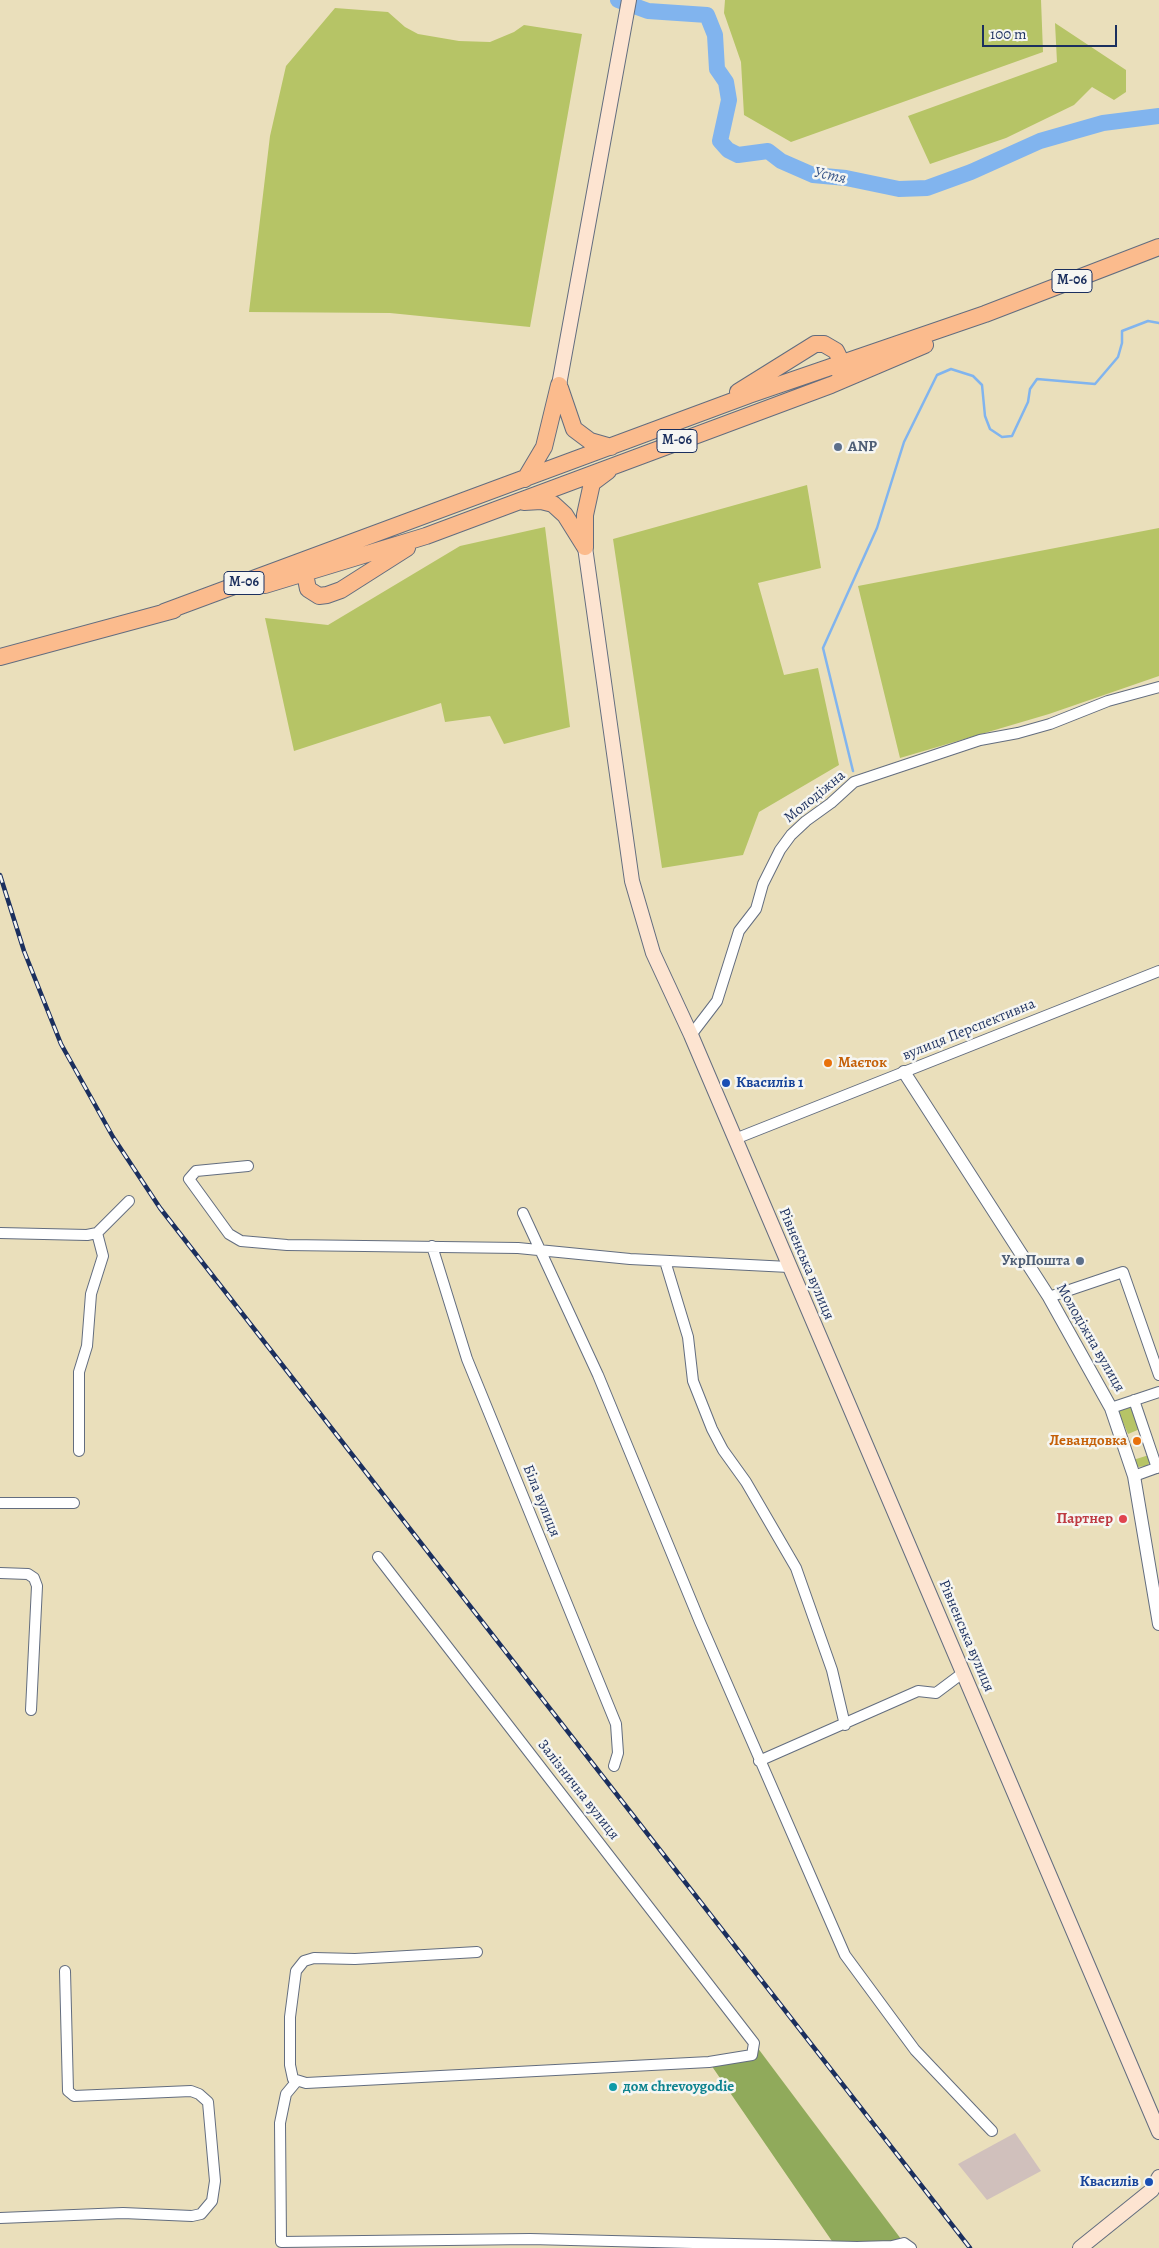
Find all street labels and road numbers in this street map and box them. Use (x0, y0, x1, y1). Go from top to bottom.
road number: М-06 (1052, 270, 1092, 292)
road number: М-06 (657, 430, 697, 452)
road number: М-06 (224, 572, 264, 594)
street label: Молодіжна (781, 767, 849, 827)
street label: вулиця Перспективна (900, 995, 1038, 1065)
street label: Рівненська вулиця (774, 1205, 838, 1323)
street label: Молодіжна вулиця (1052, 1281, 1128, 1395)
street label: Біла вулиця (518, 1462, 564, 1540)
street label: Рівненська вулиця (934, 1577, 998, 1695)
street label: Залізнична вулиця (533, 1736, 623, 1844)

